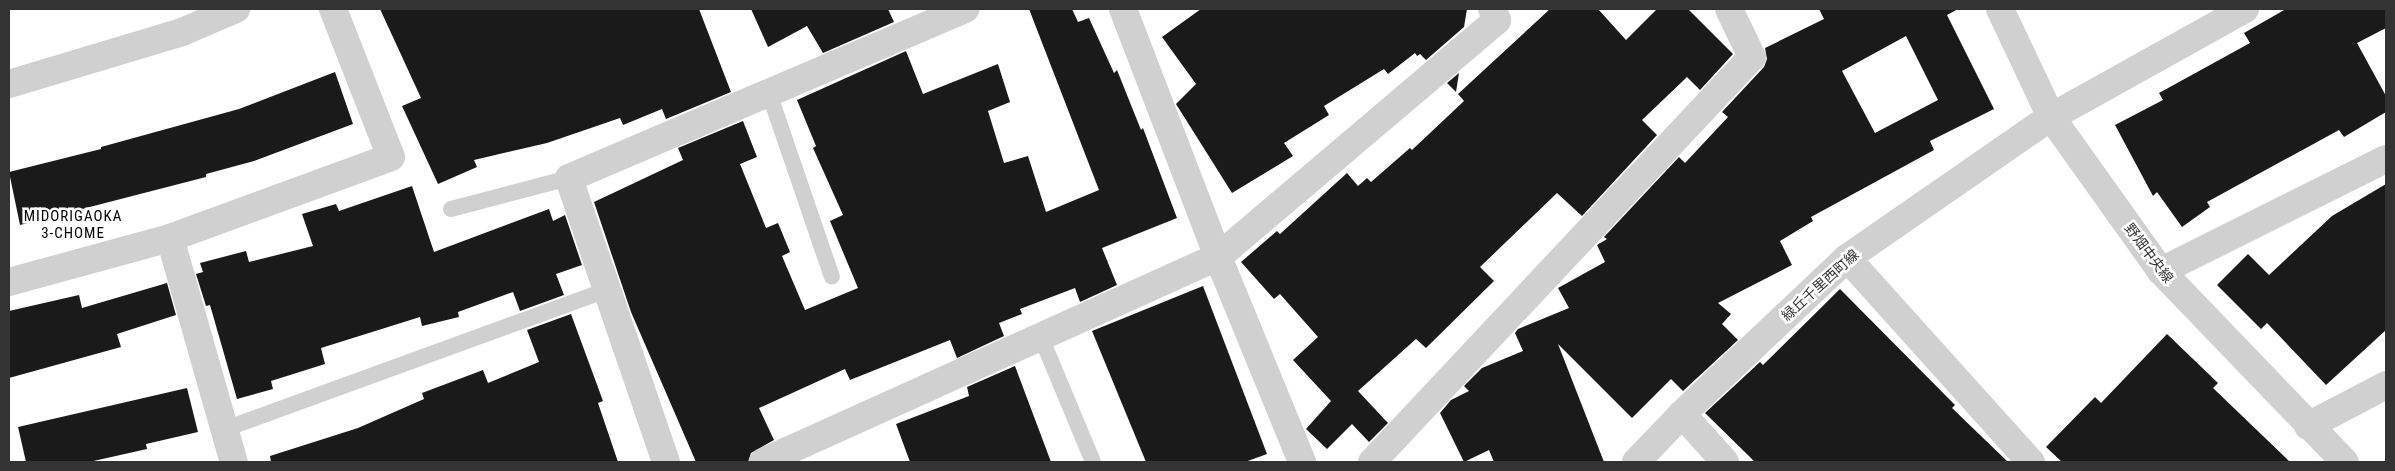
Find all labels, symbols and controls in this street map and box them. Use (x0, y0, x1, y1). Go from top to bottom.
district label: MIDORIGAOKA 3-CHOME (22, 207, 124, 242)
street label: 野畑中央線 (2121, 220, 2177, 286)
street label: 緑丘千里西町線 (1778, 246, 1862, 324)

